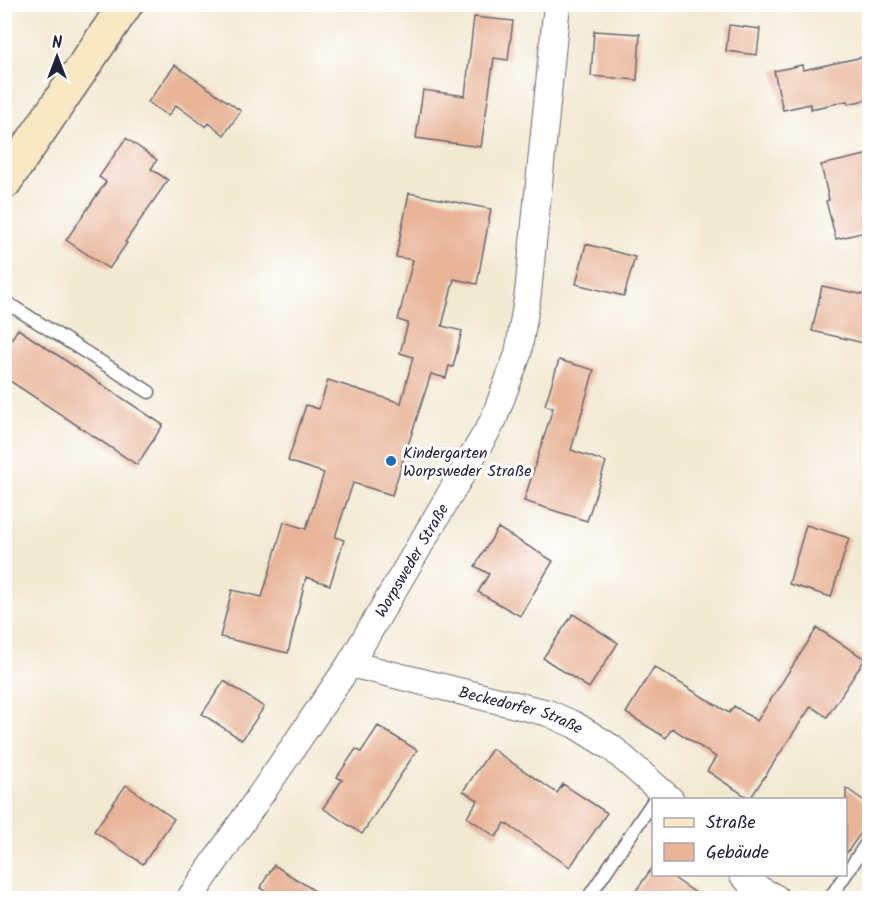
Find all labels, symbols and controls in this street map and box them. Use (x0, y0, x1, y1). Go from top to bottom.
north arrow (27, 27, 87, 87)
text: N (52, 31, 62, 56)
place label: Kindergarten Worpsweder Straße (403, 441, 531, 484)
marker: Kindergarten Worpsweder Straße (384, 454, 398, 468)
street label: Worpsweder Straße (369, 499, 456, 623)
street label: Beckedorfer Straße (456, 680, 588, 741)
legend (652, 798, 847, 876)
text: Straße (706, 809, 756, 838)
text: Gebäude (706, 839, 769, 868)

